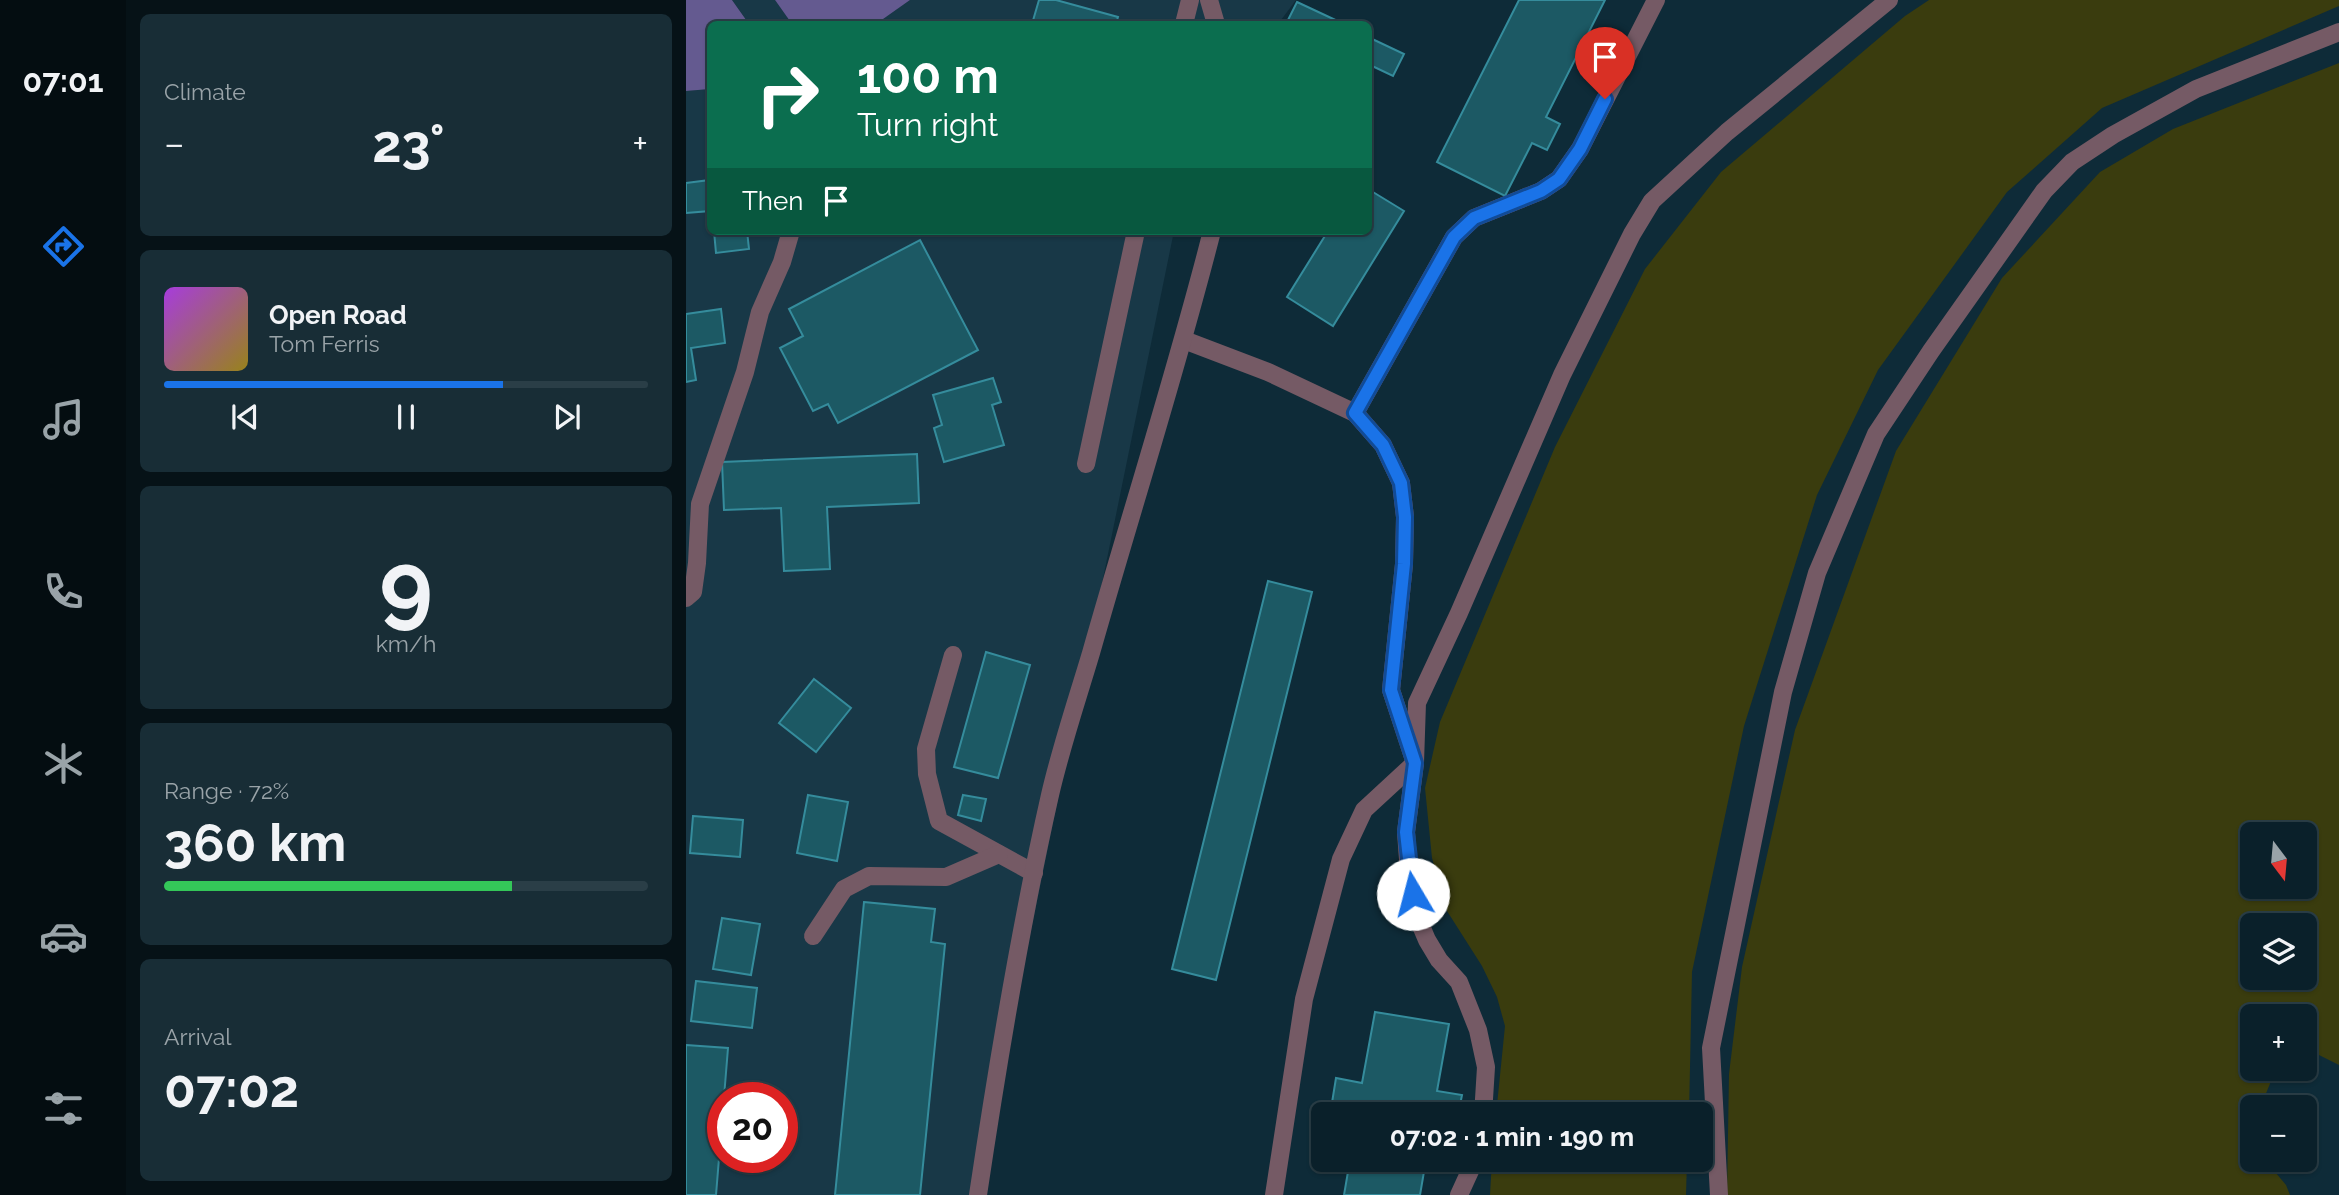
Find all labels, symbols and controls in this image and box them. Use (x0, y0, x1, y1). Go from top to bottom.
pin (1575, 27, 1635, 99)
icon: arrive (1586, 38, 1624, 76)
text: 100 m (857, 47, 999, 104)
icon: right (742, 49, 833, 140)
text: 07:01 (23, 62, 103, 99)
text: Climate (164, 78, 246, 105)
text: Turn right (857, 106, 998, 143)
text: 23° (372, 113, 445, 174)
text: − (164, 121, 184, 166)
text: + (632, 121, 648, 166)
icon: arrive (817, 182, 855, 220)
text: Then (742, 186, 803, 216)
icon: directions (39, 222, 88, 271)
text: Open Road (269, 300, 407, 330)
text: Tom Ferris (269, 330, 380, 357)
icon: music (39, 395, 88, 444)
icon: previous (226, 398, 264, 436)
icon: pause (387, 398, 425, 436)
icon: next (548, 398, 586, 436)
text: 9 (379, 531, 433, 638)
icon: phone (39, 567, 88, 616)
text: km/h (376, 630, 436, 657)
icon: climate (39, 739, 88, 788)
text: Range · 72% (164, 777, 289, 804)
text: 360 km (164, 812, 346, 873)
north arrow (2240, 822, 2317, 900)
map controls (2240, 822, 2317, 1172)
position arrow (1376, 857, 1450, 931)
icon: car (39, 912, 88, 961)
button: layers (2240, 913, 2317, 990)
button: + (2240, 1004, 2317, 1081)
text: Arrival (164, 1023, 231, 1050)
text: 07:02 (164, 1058, 299, 1119)
speed limit sign: 20 (707, 1082, 798, 1173)
icon: filters (39, 1084, 88, 1133)
button: − (2240, 1095, 2317, 1172)
text: 07:02 · 1 min · 190 m (1390, 1122, 1634, 1152)

